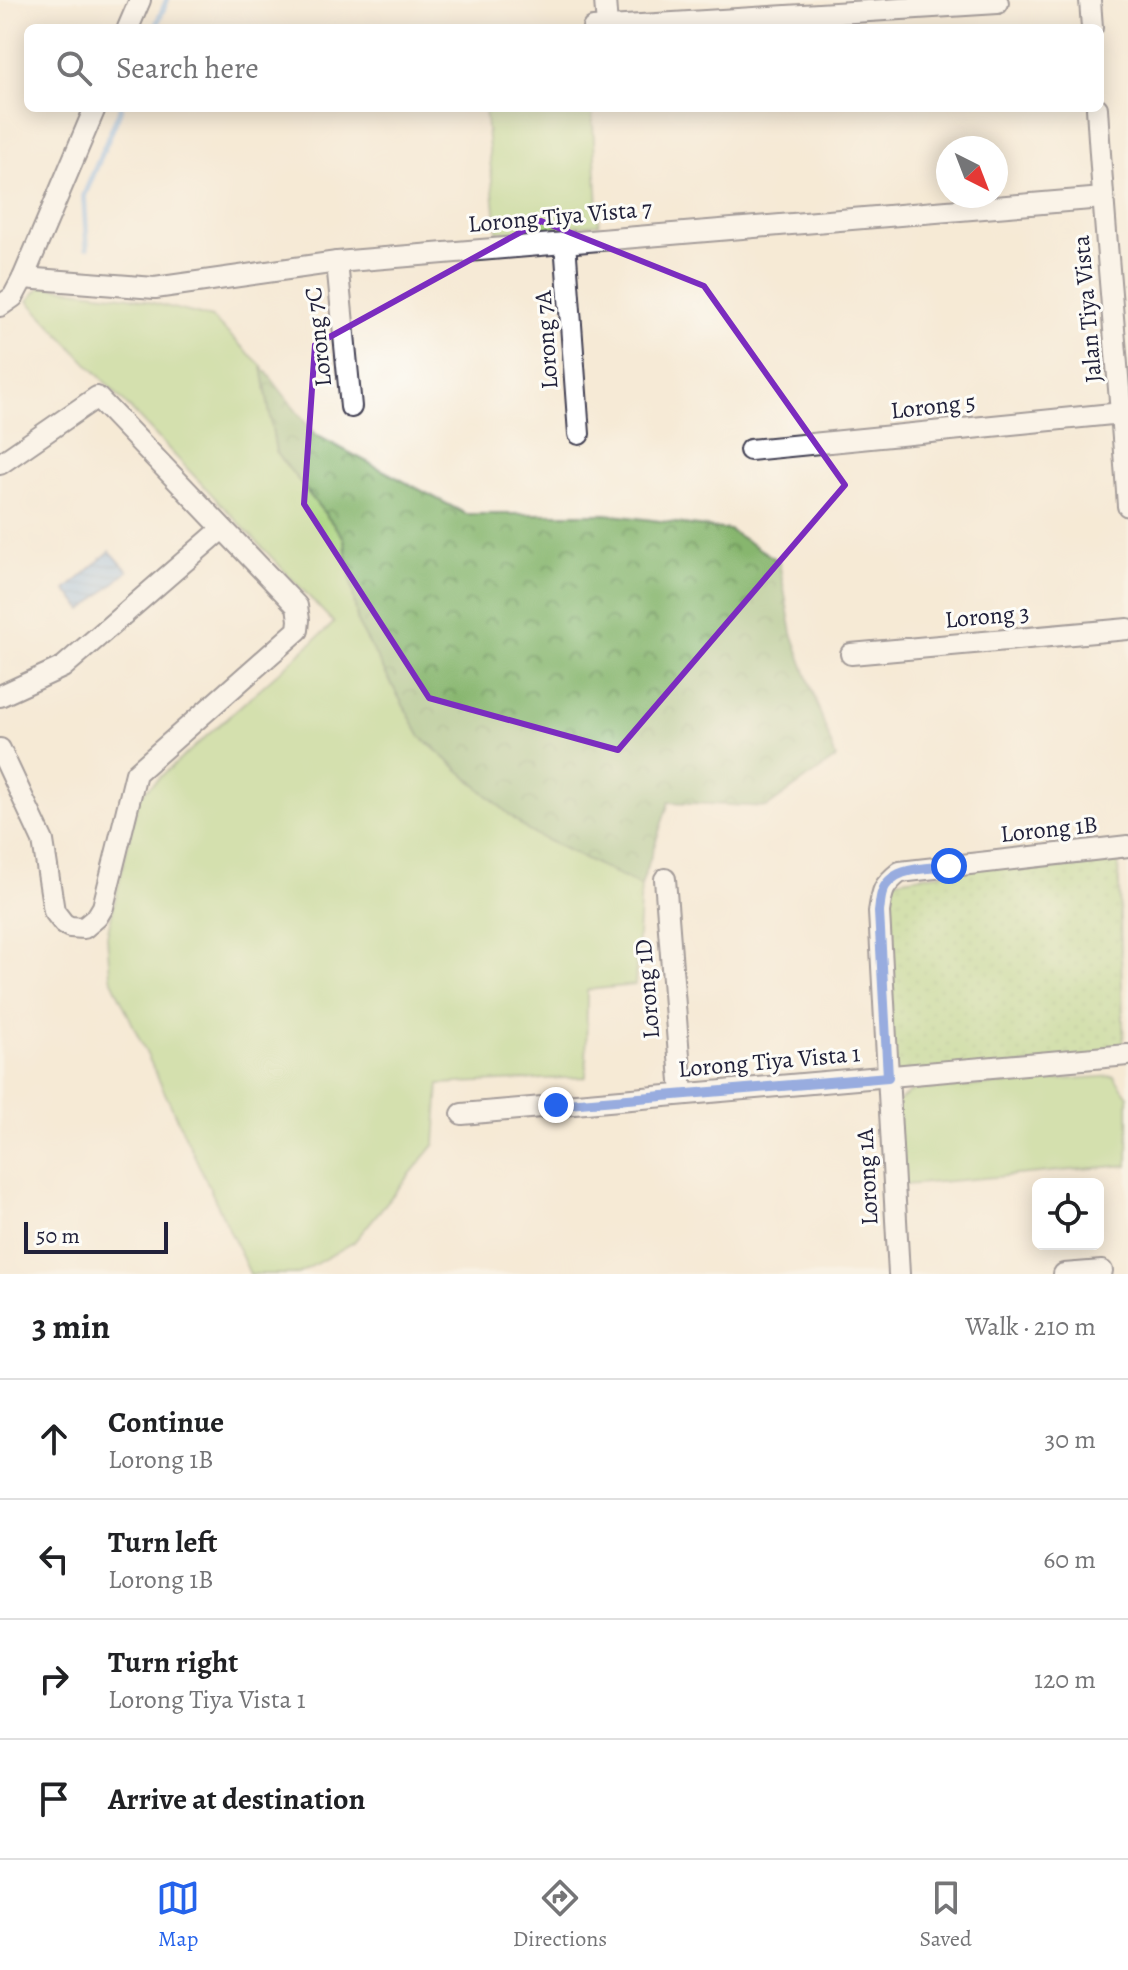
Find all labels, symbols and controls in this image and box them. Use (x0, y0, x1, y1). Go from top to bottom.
search box (24, 24, 1104, 112)
icon: search (52, 46, 96, 90)
text: Search here (116, 48, 259, 88)
north arrow (936, 136, 1008, 208)
street label: Lorong Tiya Vista 7 (467, 192, 654, 240)
street label: Jalan Tiya Vista (1065, 233, 1109, 384)
street label: Lorong 7C (297, 286, 339, 388)
street label: Lorong 7A (527, 289, 565, 391)
street label: Lorong 5 (889, 386, 977, 426)
street label: Lorong 3 (943, 596, 1031, 636)
street label: Lorong 1B (999, 808, 1099, 850)
route start (931, 848, 967, 884)
street label: Lorong 1D (627, 938, 667, 1040)
street label: Lorong Tiya Vista 1 (677, 1037, 861, 1085)
route end (538, 1087, 574, 1123)
street label: Lorong 1A (848, 1127, 886, 1226)
map controls (1032, 1178, 1104, 1250)
button: locate (1032, 1178, 1104, 1250)
scale bar (24, 1218, 168, 1254)
text: 50 m (36, 1221, 80, 1251)
text: 3 min (32, 1303, 110, 1350)
text: Walk · 210 m (965, 1309, 1096, 1344)
text: Continue (108, 1402, 224, 1442)
icon: ahead (32, 1417, 76, 1461)
text: 30 m (1045, 1422, 1096, 1457)
text: Lorong 1B (108, 1442, 214, 1477)
text: Turn left (108, 1522, 217, 1562)
icon: left (32, 1537, 76, 1581)
text: 60 m (1043, 1542, 1096, 1577)
text: Lorong 1B (108, 1562, 214, 1597)
text: Turn right (108, 1642, 238, 1682)
icon: right (32, 1657, 76, 1701)
text: 120 m (1034, 1662, 1096, 1697)
text: Lorong Tiya Vista 1 (108, 1682, 306, 1717)
icon: arrive (32, 1777, 76, 1821)
text: Arrive at destination (108, 1779, 365, 1819)
tab: Map (156, 1876, 200, 1954)
tab: Directions (513, 1876, 607, 1954)
tab: Saved (920, 1876, 972, 1954)

